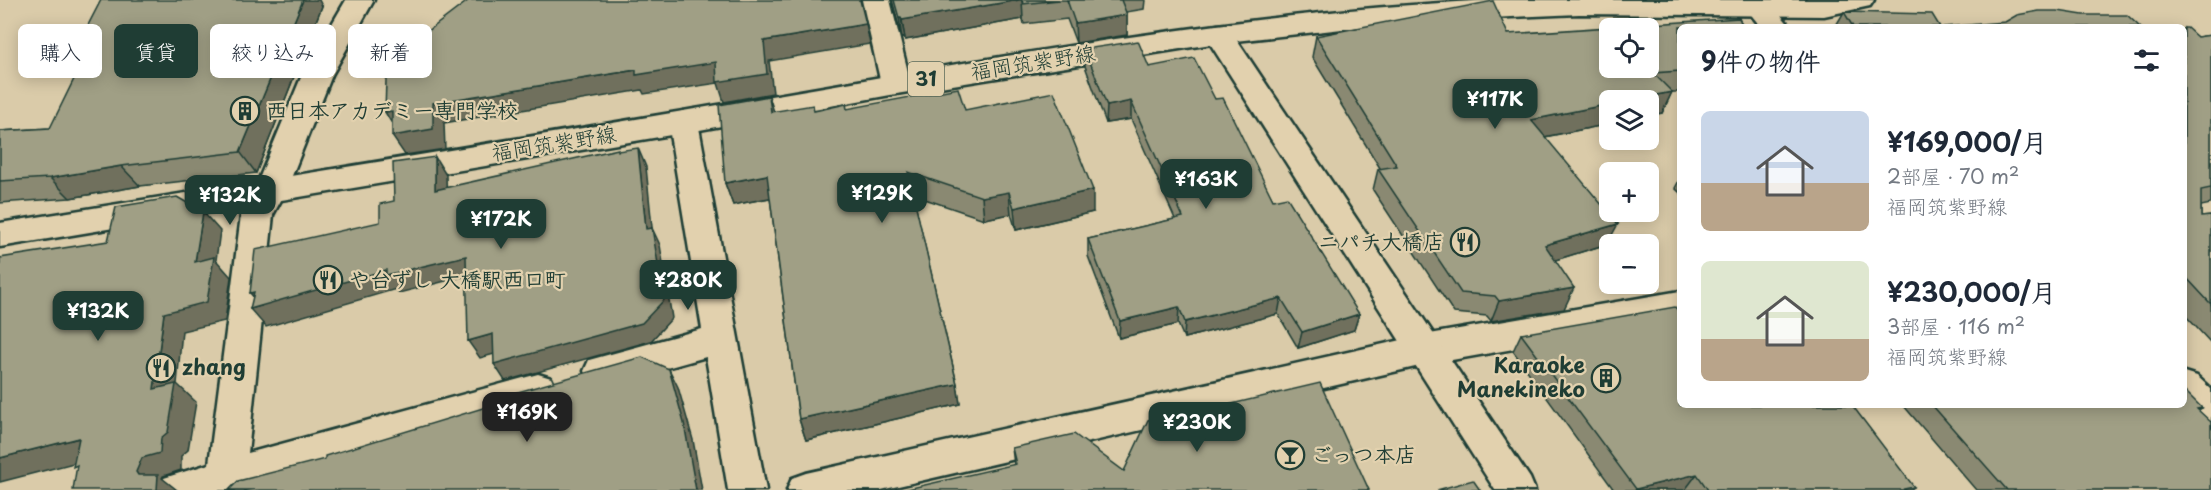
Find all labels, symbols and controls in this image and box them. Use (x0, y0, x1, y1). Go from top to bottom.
map controls (1599, 18, 1659, 294)
button: locate (1599, 18, 1659, 78)
chip: 購入 (18, 24, 102, 78)
chip: 賃貸 (114, 24, 198, 78)
chip: 絞り込み (210, 24, 336, 78)
chip: 新着 (348, 24, 432, 78)
street label: 福岡筑紫野線 (968, 35, 1097, 87)
text: 9件の物件 (1701, 41, 1821, 80)
icon: filters (2130, 44, 2163, 77)
road number: 31 (908, 62, 944, 96)
pin: ¥117K (1453, 79, 1537, 130)
text: ¥117K (1467, 83, 1524, 113)
button: layers (1599, 90, 1659, 150)
place label: 西日本アカデミー専門学校 (266, 93, 518, 125)
building icon: 西日本アカデミー専門学校 (229, 95, 261, 127)
street label: 福岡筑紫野線 (489, 116, 618, 168)
text: ¥169,000/月 (1887, 122, 2047, 161)
icon: home (1749, 135, 1821, 207)
pin: ¥163K (1164, 159, 1248, 210)
text: 2部屋 · 70 m² (1887, 161, 2019, 191)
button: + (1599, 162, 1659, 222)
text: ¥163K (1174, 163, 1238, 193)
pin: ¥129K (840, 173, 924, 224)
pin: ¥132K (188, 175, 272, 226)
text: ¥129K (851, 177, 913, 207)
text: ¥132K (199, 179, 261, 209)
text: 福岡筑紫野線 (1887, 191, 2007, 221)
pin: ¥172K (459, 199, 543, 250)
text: ¥172K (470, 203, 532, 233)
place label: ニパチ大橋店 (1318, 224, 1444, 256)
restaurant icon: ニパチ大橋店 (1449, 226, 1481, 258)
button: − (1599, 234, 1659, 294)
pin: ¥280K (646, 260, 730, 311)
place label: や台ずし 大橋駅西口町 (349, 262, 566, 294)
restaurant icon: や台ずし 大橋駅西口町 (312, 264, 344, 296)
text: ¥280K (654, 264, 722, 294)
text: ¥230,000/月 (1887, 272, 2056, 311)
icon: home (1749, 285, 1821, 357)
pin: ¥132K (56, 291, 140, 342)
text: ¥132K (67, 295, 129, 325)
text: 3部屋 · 116 m² (1887, 311, 2025, 341)
text: 福岡筑紫野線 (1887, 341, 2007, 371)
place label: Karaoke Manekineko (1457, 348, 1585, 404)
place label: zhang (182, 350, 246, 382)
restaurant icon: zhang (145, 352, 177, 384)
building icon: Karaoke Manekineko (1590, 362, 1622, 394)
pin: ¥169K (485, 392, 569, 443)
text: ¥169K (496, 396, 558, 426)
pin: ¥230K (1155, 402, 1239, 453)
text: ¥230K (1163, 406, 1231, 436)
place label: ごっつ本店 (1311, 437, 1416, 469)
bar icon: ごっつ本店 (1274, 439, 1306, 471)

